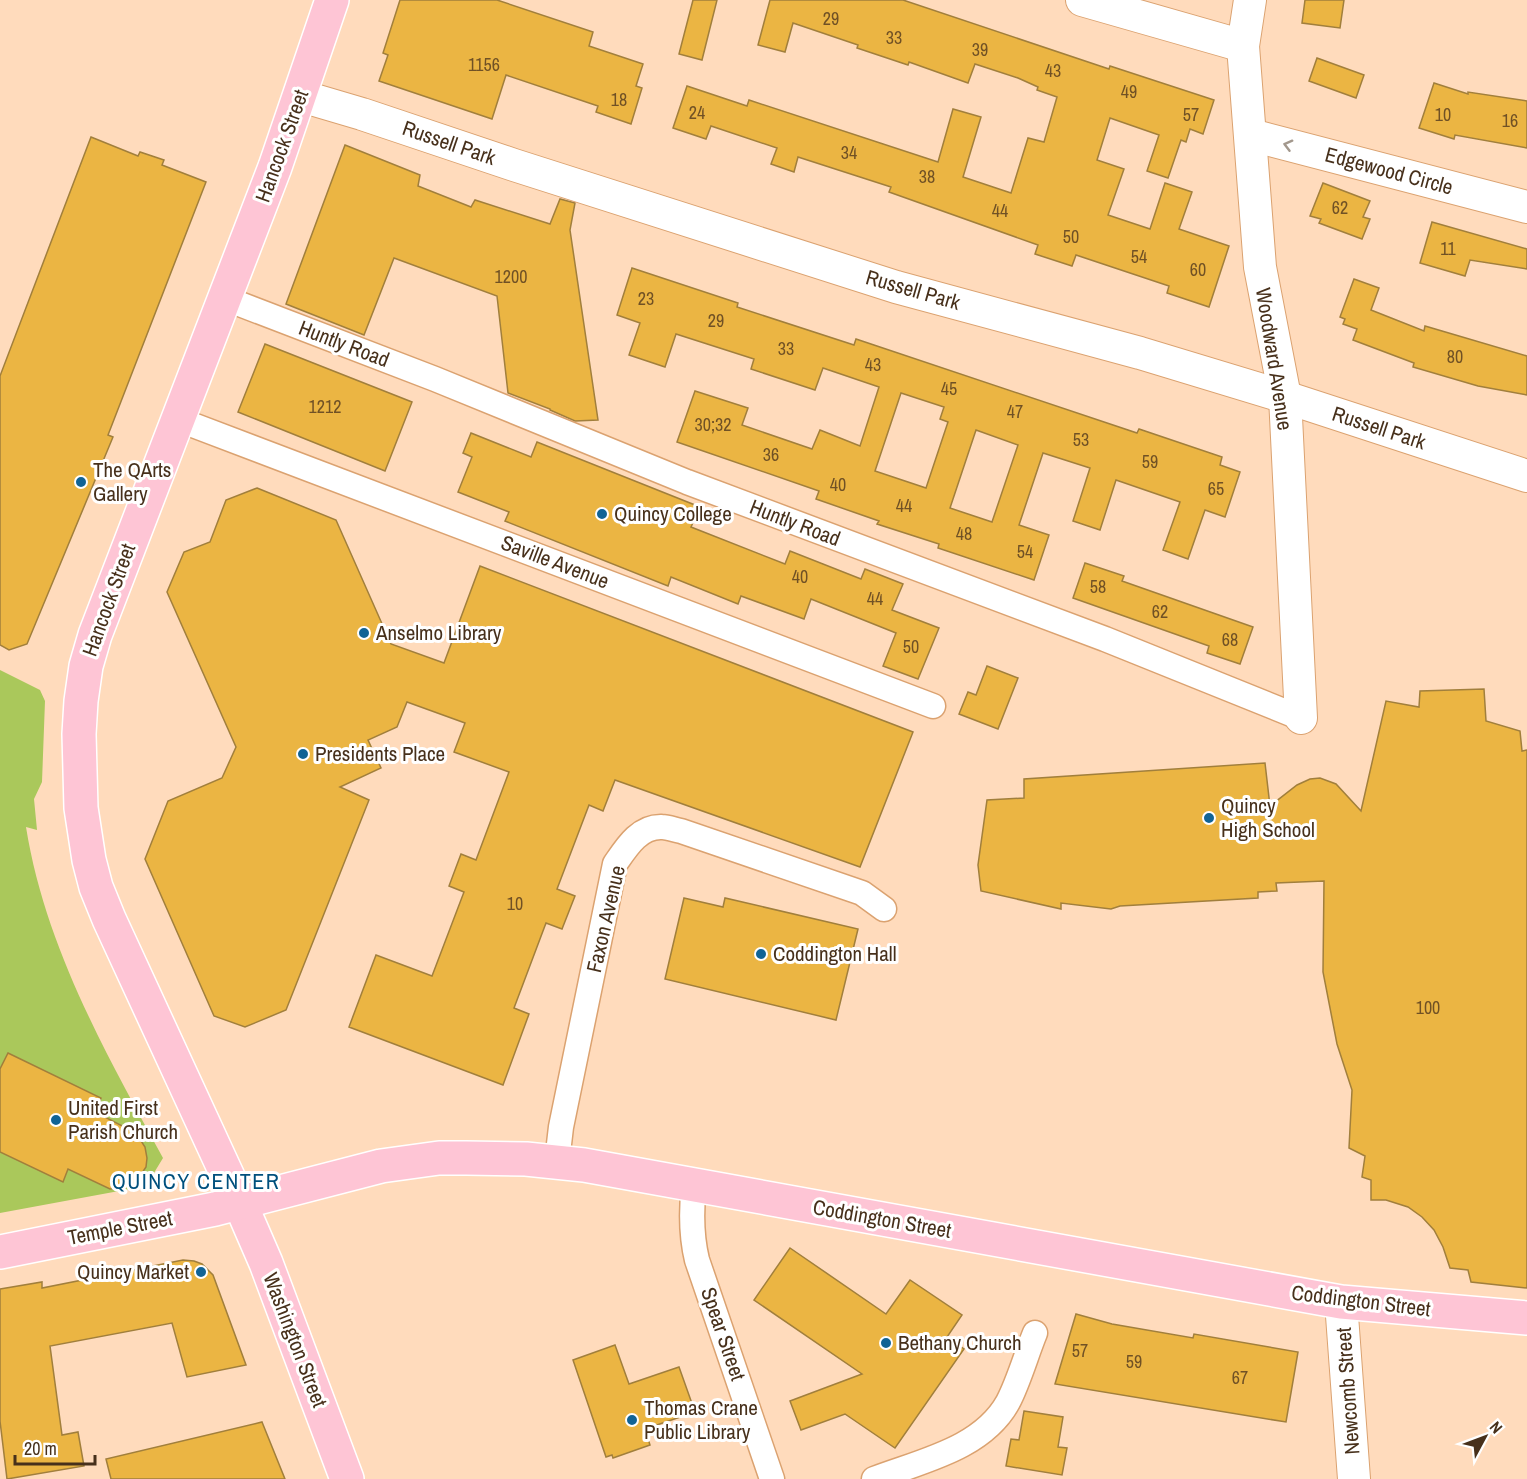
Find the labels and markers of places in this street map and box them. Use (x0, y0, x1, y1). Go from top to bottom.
place label: The QArts Gallery (93, 455, 171, 508)
marker: The QArts Gallery (74, 475, 88, 489)
place label: Quincy College (614, 499, 732, 528)
marker: Quincy College (595, 507, 609, 521)
place label: Anselmo Library (375, 618, 502, 647)
marker: Anselmo Library (357, 626, 371, 640)
place label: Presidents Place (315, 739, 445, 768)
marker: Presidents Place (296, 747, 310, 761)
place label: Quincy High School (1221, 791, 1315, 844)
marker: Quincy High School (1202, 811, 1216, 825)
place label: Coddington Hall (773, 939, 896, 968)
marker: Coddington Hall (754, 947, 768, 961)
place label: United First Parish Church (68, 1093, 178, 1146)
marker: United First Parish Church (49, 1113, 63, 1127)
place label: Quincy Market (77, 1257, 189, 1286)
marker: Quincy Market (194, 1265, 208, 1279)
place label: Bethany Church (898, 1328, 1021, 1357)
marker: Bethany Church (879, 1336, 893, 1350)
place label: Thomas Crane Public Library (644, 1393, 758, 1446)
marker: Thomas Crane Public Library (625, 1413, 639, 1427)

